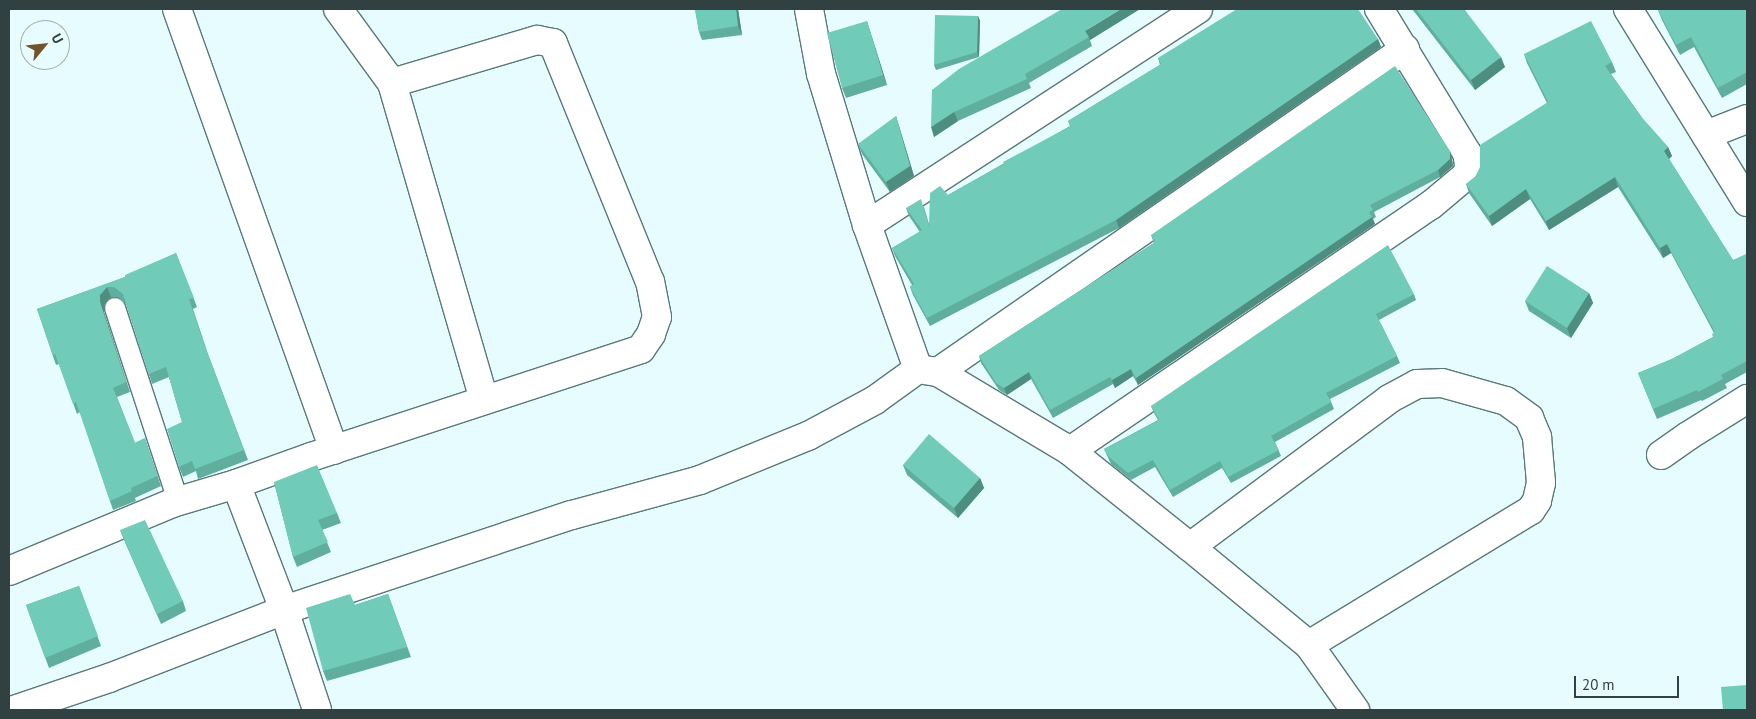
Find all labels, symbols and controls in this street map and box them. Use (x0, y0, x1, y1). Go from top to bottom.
north arrow (20, 20, 70, 70)
text: U (47, 30, 67, 47)
scale bar (1576, 666, 1681, 698)
text: 20 m (1582, 675, 1615, 694)

